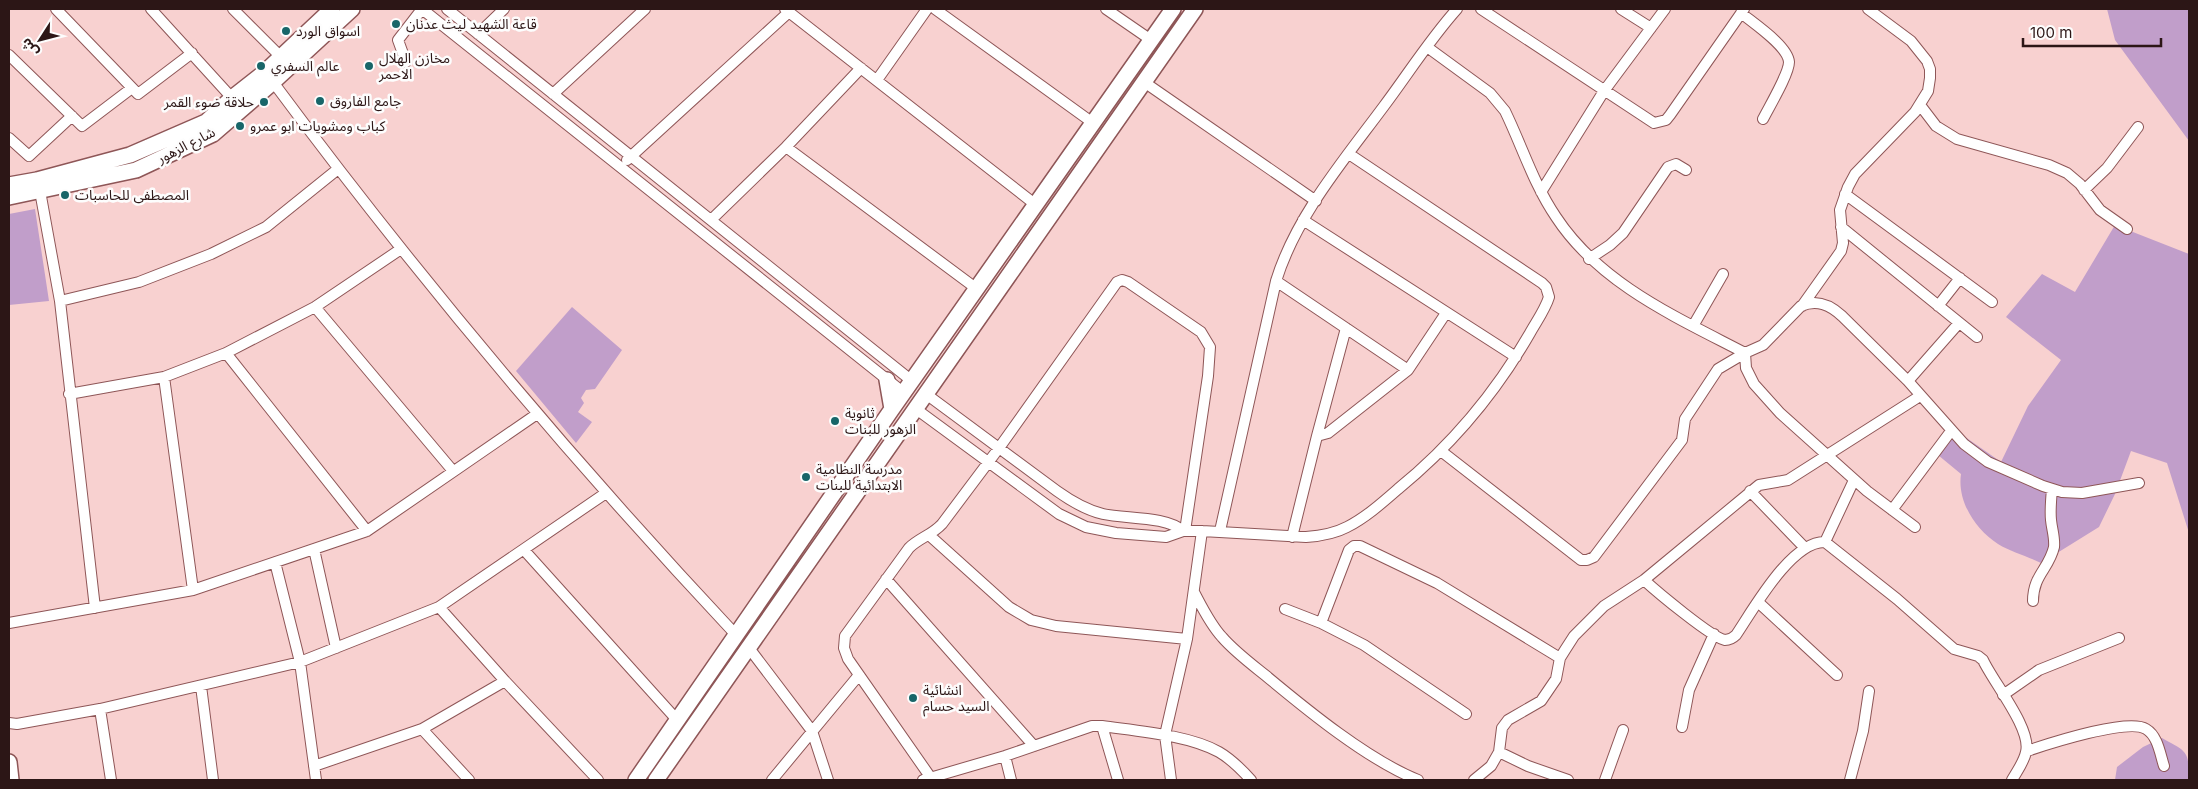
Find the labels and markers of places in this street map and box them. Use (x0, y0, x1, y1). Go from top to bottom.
place label: قاعة الشهيد ليث عدنان (406, 15, 537, 33)
marker: قاعة الشهيد ليث عدنان (390, 18, 402, 30)
place label: اسواق الورد (296, 22, 360, 40)
marker: اسواق الورد (280, 25, 292, 37)
place label: مخازن الهلال الاحمر (378, 49, 450, 83)
place label: عالم السفري (271, 57, 340, 77)
marker: عالم السفري (255, 60, 267, 72)
marker: مخازن الهلال الاحمر (363, 60, 375, 72)
place label: جامع الفاروق (330, 92, 401, 112)
place label: حلاقة ضوء القمر (163, 93, 254, 111)
marker: جامع الفاروق (314, 95, 326, 107)
marker: حلاقة ضوء القمر (258, 96, 270, 108)
place label: كباب ومشويات ابو عمرو (250, 117, 386, 135)
marker: كباب ومشويات ابو عمرو (234, 120, 246, 132)
place label: المصطفى للحاسبات (75, 186, 189, 204)
marker: المصطفى للحاسبات (59, 189, 71, 201)
place label: ثانوية الزهور للبنات (845, 404, 916, 438)
marker: ثانوية الزهور للبنات (829, 415, 841, 427)
place label: مدرسة النظامية الابتدائية للبنات (816, 460, 902, 493)
marker: مدرسة النظامية الابتدائية للبنات (800, 471, 812, 483)
place label: انشائية السيد حسام (923, 681, 989, 717)
marker: انشائية السيد حسام (907, 692, 919, 704)

